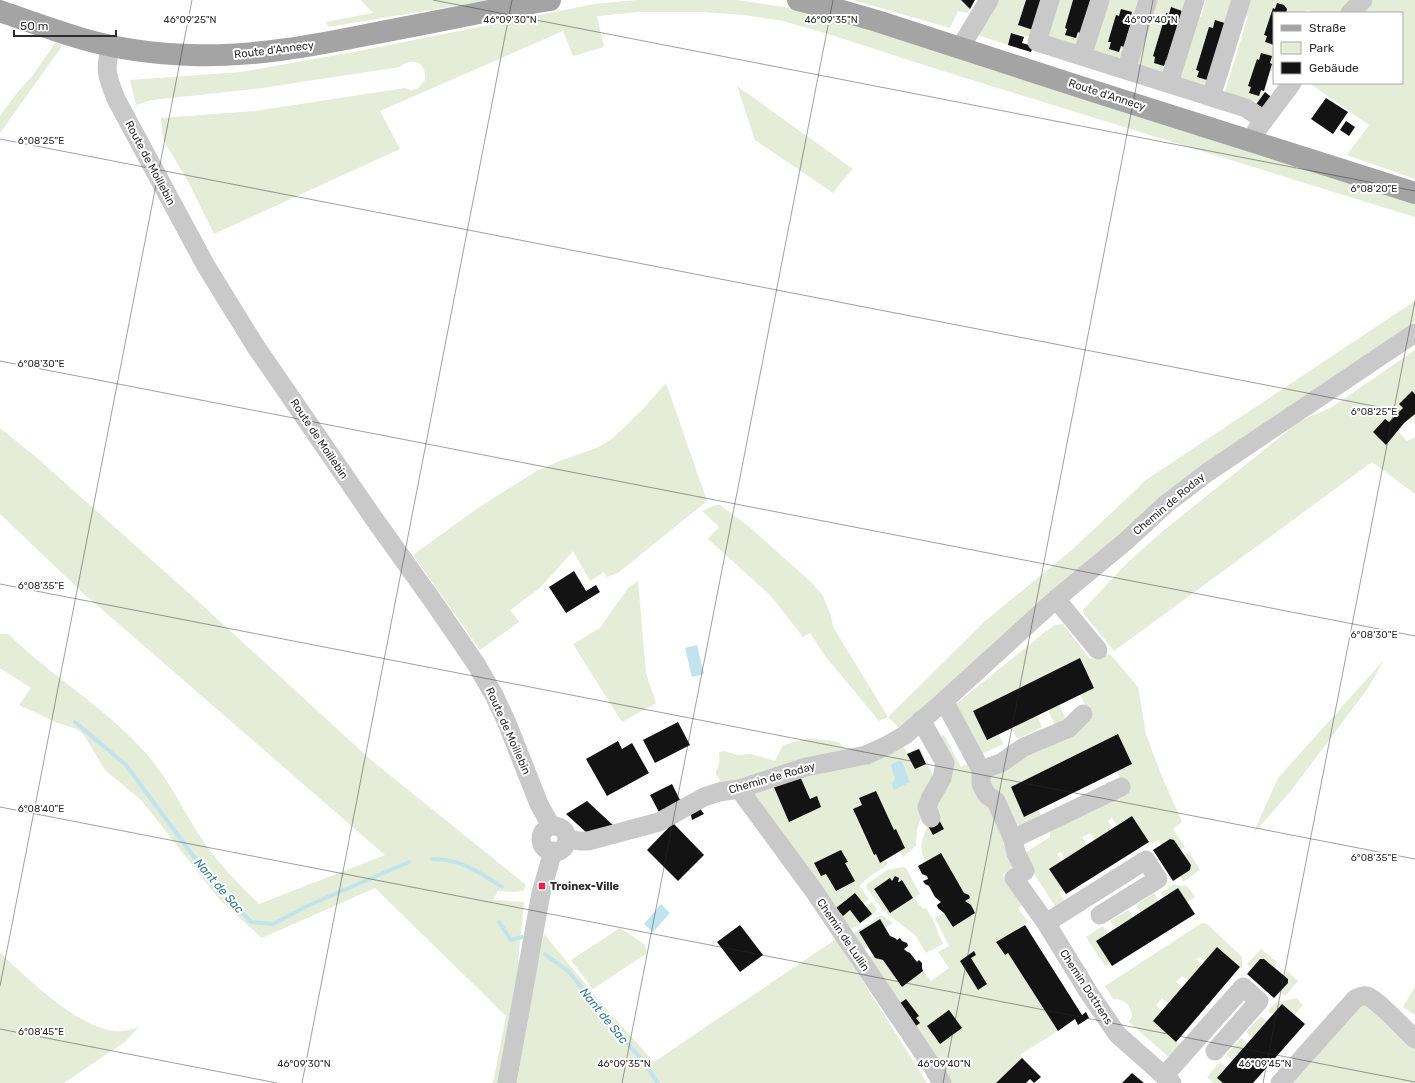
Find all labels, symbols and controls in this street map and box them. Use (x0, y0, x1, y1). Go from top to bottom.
scale bar (14, 12, 116, 38)
legend (1273, 12, 1403, 84)
text: 46°09'25"N (163, 14, 217, 26)
text: 46°09'30"N (483, 14, 537, 26)
text: 46°09'35"N (804, 14, 858, 26)
text: 46°09'40"N (1124, 14, 1178, 26)
text: 50 m (20, 19, 48, 33)
text: Straße (1309, 21, 1346, 35)
street label: Route d'Annecy (233, 39, 315, 61)
text: Park (1309, 41, 1335, 55)
text: Gebäude (1309, 61, 1359, 75)
street label: Route d'Annecy (1067, 76, 1147, 114)
street label: Route de Moillebin (122, 119, 178, 207)
text: 6°08'25"E (18, 135, 64, 147)
text: 6°08'20"E (1351, 183, 1397, 195)
text: 6°08'30"E (18, 358, 64, 370)
street label: Route de Moillebin (287, 397, 351, 481)
text: 6°08'25"E (1351, 406, 1397, 418)
street label: Chemin de Roday (1131, 470, 1207, 538)
text: 6°08'35"E (18, 580, 64, 592)
text: 6°08'30"E (1351, 629, 1397, 641)
street label: Route de Moillebin (483, 686, 533, 776)
street label: Chemin de Roday (727, 759, 817, 797)
text: 6°08'40"E (18, 803, 64, 815)
text: 6°08'35"E (1351, 852, 1397, 864)
water label: Nant de Sac (191, 856, 247, 917)
place label: Troinex-Ville (550, 880, 620, 893)
marker: Troinex-Ville (537, 881, 547, 891)
street label: Chemin de Lullin (814, 896, 872, 974)
street label: Chemin Dottrens (1057, 947, 1115, 1027)
water label: Nant de Sac (577, 985, 631, 1047)
text: 6°08'45"E (18, 1026, 64, 1038)
text: 46°09'30"N (277, 1058, 331, 1070)
text: 46°09'35"N (597, 1058, 651, 1070)
text: 46°09'40"N (917, 1058, 971, 1070)
text: 46°09'45"N (1239, 1058, 1291, 1070)

